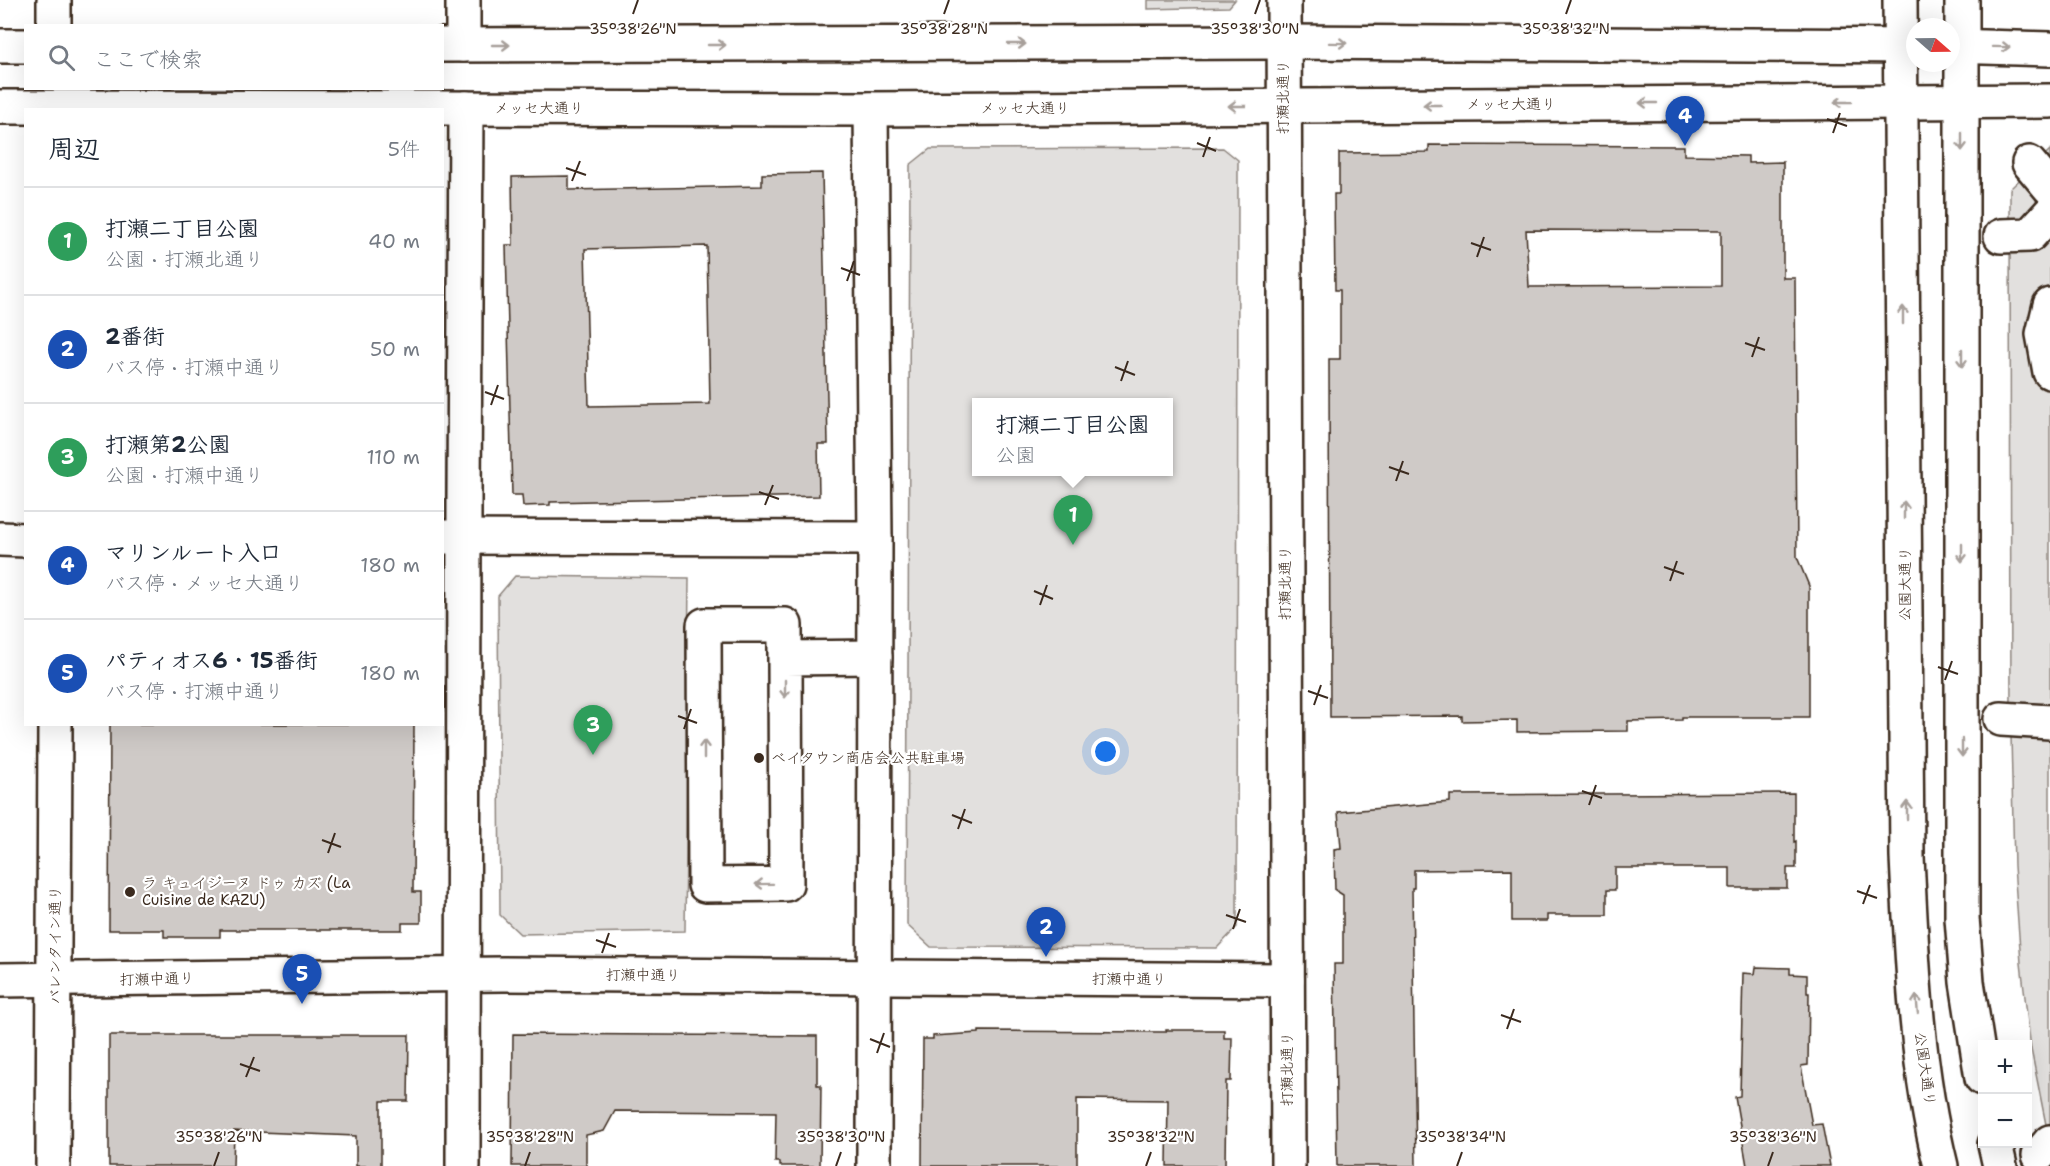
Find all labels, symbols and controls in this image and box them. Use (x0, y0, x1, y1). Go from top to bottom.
north arrow (1906, 18, 1960, 72)
text: 35°38'26"N (589, 19, 677, 39)
text: 35°38'28"N (900, 19, 988, 39)
text: 35°38'30"N (1210, 19, 1300, 39)
text: 35°38'32"N (1522, 19, 1610, 39)
search box (24, 24, 444, 90)
one-way arrow (1327, 37, 1347, 49)
one-way arrow (1006, 38, 1026, 50)
one-way arrow (490, 39, 510, 51)
one-way arrow (706, 39, 726, 51)
icon: search (45, 41, 78, 74)
one-way arrow (1990, 42, 2010, 53)
text: ここで検索 (93, 45, 203, 74)
street label: 打瀬北通り (1273, 59, 1293, 135)
street label: メッセ大通り (1466, 94, 1556, 114)
pin: 4 (1666, 96, 1704, 146)
one-way arrow (1833, 96, 1853, 108)
street label: メッセ大通り (494, 98, 584, 118)
street label: メッセ大通り (980, 98, 1070, 118)
one-way arrow (1638, 98, 1658, 109)
one-way arrow (1422, 99, 1442, 111)
one-way arrow (1227, 100, 1247, 112)
text: 周辺 (48, 131, 100, 166)
one-way arrow (1956, 132, 1968, 152)
text: 5件 (388, 136, 420, 162)
text: 打瀬二丁目公園 (105, 214, 259, 243)
text: 1 (63, 228, 72, 254)
text: 40 m (368, 228, 420, 254)
text: 公園 · 打瀬北通り (105, 246, 264, 272)
one-way arrow (1897, 305, 1909, 325)
text: 2番街 (105, 322, 164, 351)
text: 2 (61, 336, 75, 362)
text: 50 m (370, 336, 420, 362)
one-way arrow (1956, 348, 1968, 368)
text: バス停 · 打瀬中通り (105, 354, 284, 380)
popup (972, 398, 1173, 476)
text: 打瀬二丁目公園 (995, 410, 1150, 439)
text: 打瀬第2公園 (105, 430, 230, 459)
text: 公園 (995, 442, 1035, 468)
text: 3 (61, 444, 75, 470)
text: 110 m (366, 444, 420, 470)
text: 公園 · 打瀬中通り (105, 462, 264, 488)
pin: 1 (1054, 496, 1092, 545)
one-way arrow (1899, 500, 1910, 520)
text: マリンルート入口 (105, 538, 281, 567)
one-way arrow (1956, 543, 1968, 563)
street label: 打瀬北通り (1275, 545, 1295, 621)
street label: 公園大通り (1895, 546, 1915, 622)
text: 4 (61, 552, 75, 578)
text: 180 m (360, 552, 420, 578)
text: バス停 · メッセ大通り (105, 570, 304, 596)
text: パティオス6・15番街 (105, 646, 317, 675)
text: 5 (61, 660, 74, 686)
text: 180 m (360, 660, 420, 686)
text: バス停 · 打瀬中通り (105, 678, 284, 704)
one-way arrow (779, 679, 791, 699)
pin: 3 (574, 706, 612, 755)
your location (1091, 737, 1120, 766)
one-way arrow (1956, 738, 1968, 758)
one-way arrow (698, 740, 710, 760)
place label: ベイタウン商店会公共駐車場 (771, 748, 965, 768)
marker: ベイタウン商店会公共駐車場 (752, 751, 766, 765)
one-way arrow (1901, 800, 1913, 820)
place label: ラ キュイジーヌ ドゥ カズ (La Cuisine de KAZU) (142, 873, 351, 910)
one-way arrow (755, 878, 775, 890)
marker: ラ キュイジーヌ ドゥ カズ (La Cuisine de KAZU) (123, 885, 137, 899)
street label: バレンタイン通り (45, 886, 65, 1004)
pin: 2 (1026, 908, 1066, 957)
pin: 5 (282, 954, 322, 1004)
street label: 打瀬中通り (605, 965, 681, 985)
street label: 打瀬中通り (119, 968, 195, 990)
street label: 打瀬中通り (1091, 969, 1167, 989)
one-way arrow (1911, 995, 1922, 1015)
street label: 公園大通り (1910, 1030, 1940, 1108)
street label: 打瀬北通り (1277, 1031, 1297, 1107)
map controls (1978, 1040, 2032, 1148)
button: + (1978, 1040, 2032, 1094)
button: − (1978, 1094, 2032, 1148)
text: 35°38'26"N (175, 1127, 263, 1147)
text: 35°38'28"N (486, 1127, 574, 1147)
text: 35°38'30"N (796, 1127, 886, 1147)
text: 35°38'32"N (1107, 1127, 1195, 1147)
text: 35°38'34"N (1418, 1127, 1506, 1147)
text: 35°38'36"N (1729, 1127, 1817, 1147)

